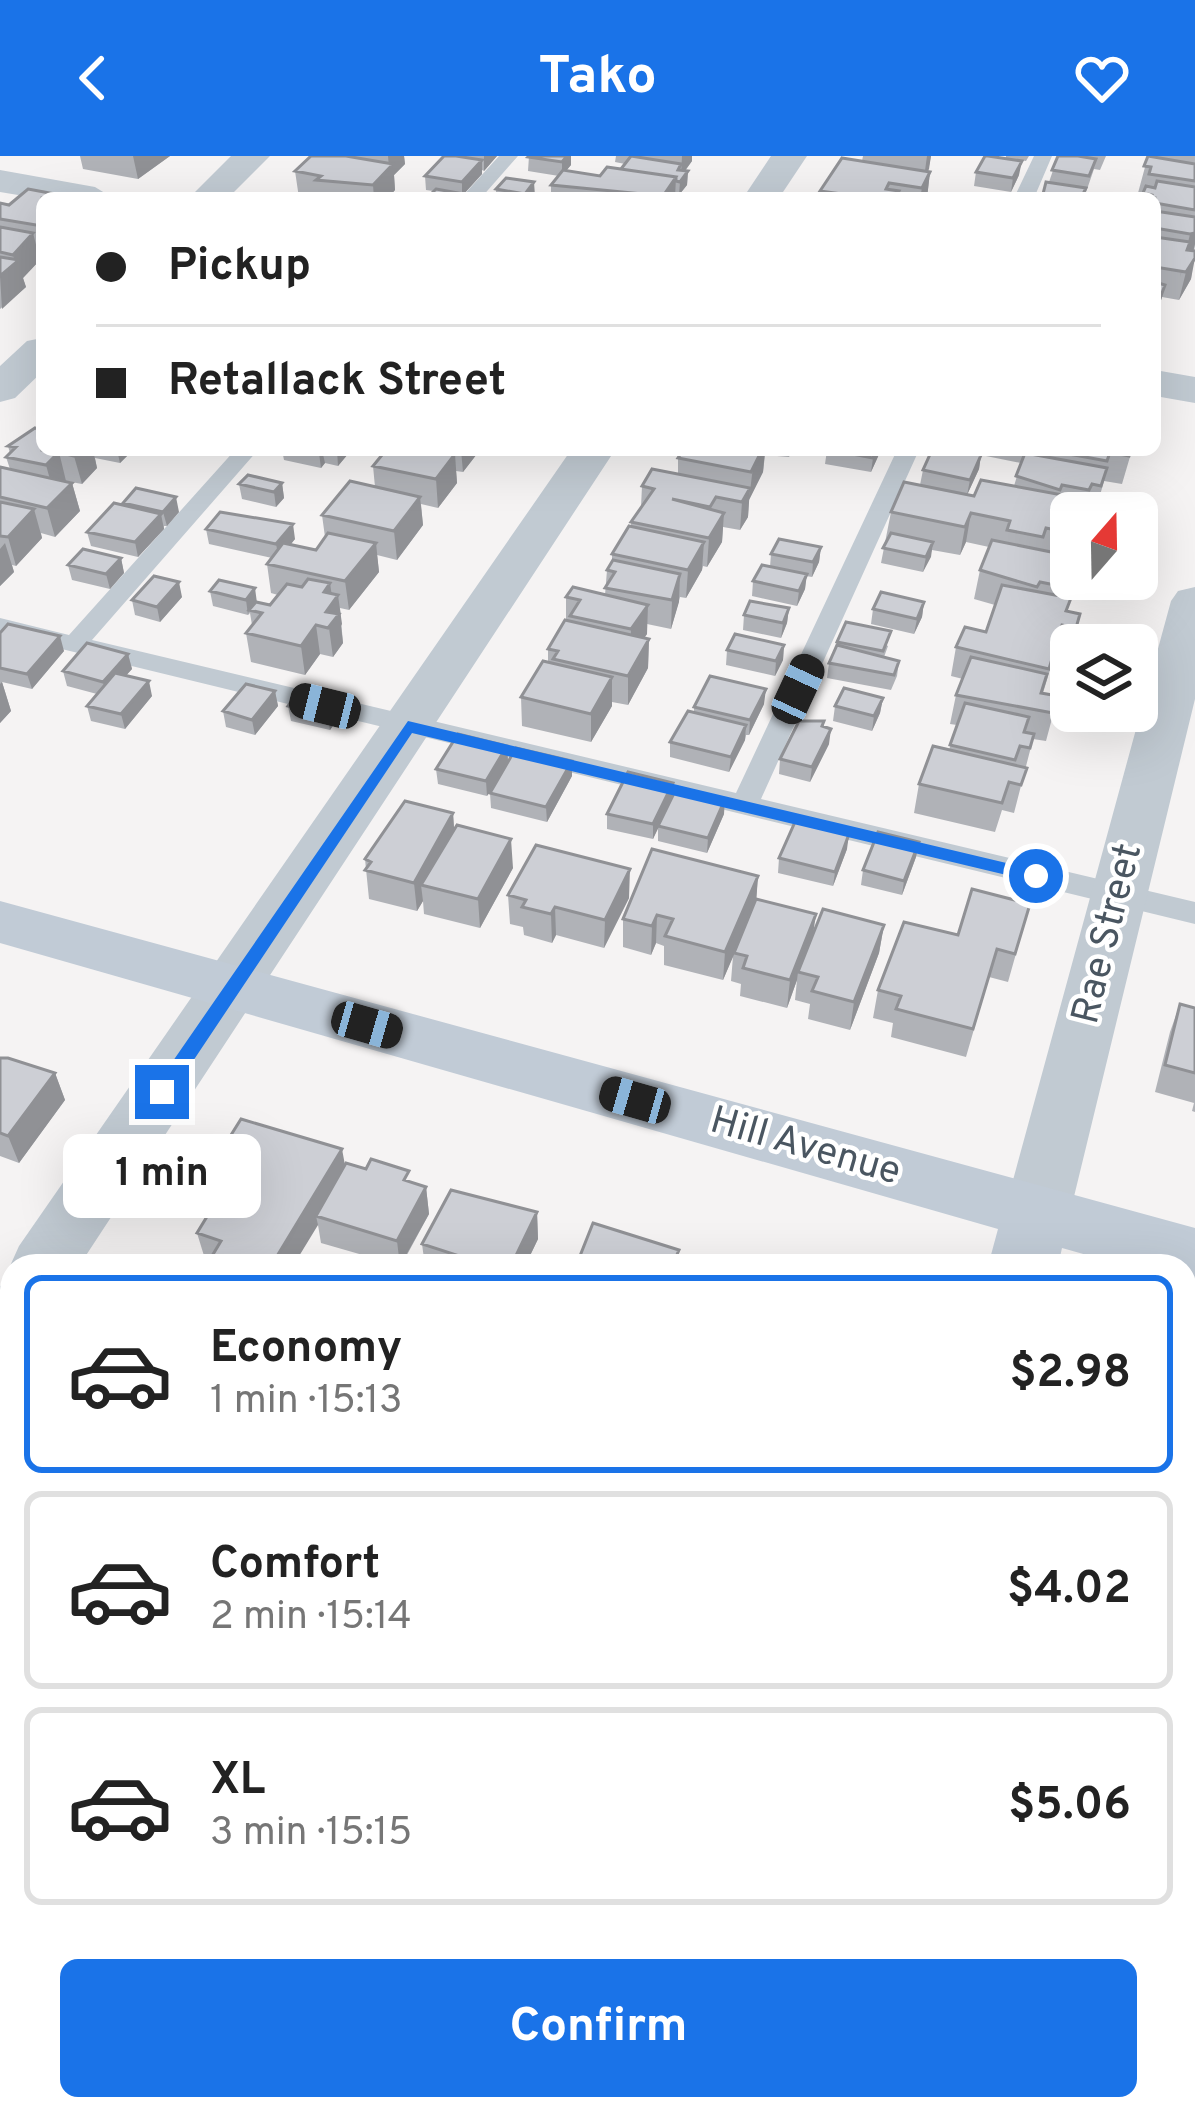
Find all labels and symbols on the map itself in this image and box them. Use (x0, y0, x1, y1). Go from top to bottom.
north arrow (1050, 492, 1158, 600)
car (766, 649, 830, 729)
car (286, 680, 364, 732)
street label: Rae Street (1063, 839, 1155, 1029)
route start (1009, 849, 1063, 903)
car (327, 998, 407, 1052)
route end (135, 1065, 189, 1119)
car (595, 1073, 675, 1127)
street label: Hill Avenue (704, 1097, 906, 1199)
callout: 1 min (63, 1134, 261, 1218)

